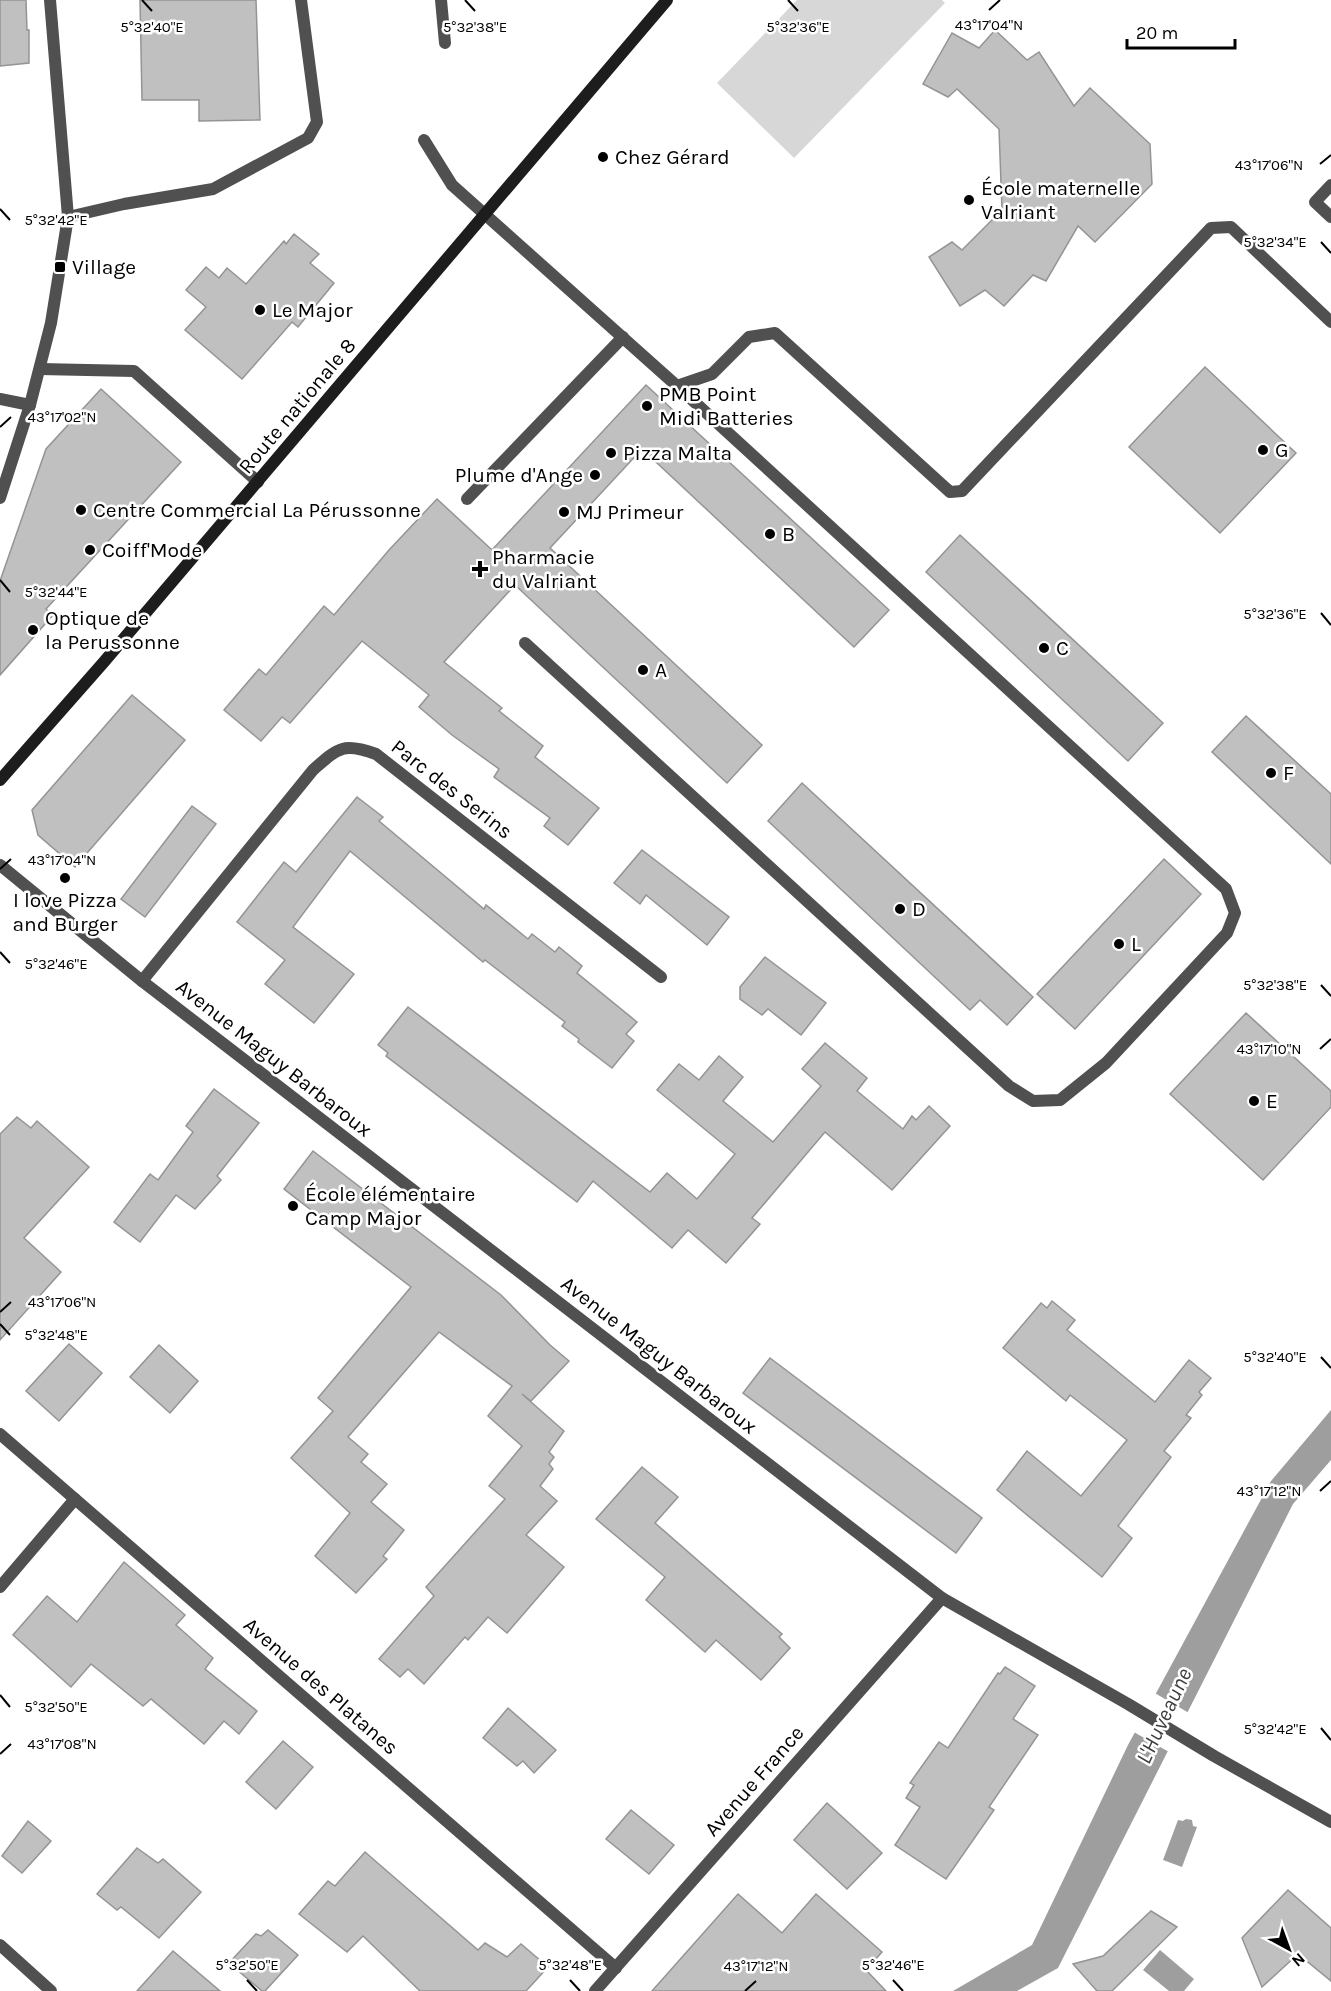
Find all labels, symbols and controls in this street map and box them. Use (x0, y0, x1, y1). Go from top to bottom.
scale bar (1127, 12, 1235, 50)
text: 43°17'04"N (955, 16, 1023, 34)
text: 5°32'40"E (120, 18, 184, 36)
text: 5°32'38"E (443, 18, 507, 36)
text: 5°32'36"E (766, 18, 830, 36)
text: 20 m (1136, 22, 1178, 44)
place label: Chez Gérard (615, 145, 730, 169)
marker: Chez Gérard (596, 150, 610, 164)
text: 43°17'06"N (1235, 156, 1303, 174)
place label: École maternelle Valriant (981, 176, 1140, 224)
marker: École maternelle Valriant (962, 193, 976, 207)
text: 5°32'42"E (24, 211, 88, 229)
text: 5°32'34"E (1243, 233, 1307, 251)
place label: Village (72, 255, 136, 279)
marker: Village (53, 260, 67, 274)
place label: Le Major (272, 298, 353, 322)
marker: Le Major (253, 303, 267, 317)
street label: Route nationale 8 (233, 333, 361, 479)
place label: PMB Point Midi Batteries (659, 382, 794, 430)
marker: PMB Point Midi Batteries (640, 399, 654, 413)
text: 43°17'02"N (28, 408, 96, 426)
place label: G (1275, 438, 1289, 462)
place label: Pizza Malta (623, 441, 732, 465)
marker: G (1256, 443, 1270, 457)
marker: Pizza Malta (604, 446, 618, 460)
place label: Plume d'Ange (455, 463, 583, 487)
marker: Plume d'Ange (588, 468, 602, 482)
place label: Centre Commercial La Pérussonne (93, 498, 421, 522)
place label: MJ Primeur (576, 500, 684, 524)
marker: Centre Commercial La Pérussonne (74, 503, 88, 517)
marker: MJ Primeur (557, 505, 571, 519)
place label: B (782, 522, 795, 546)
marker: B (763, 527, 777, 541)
place label: Coiff'Mode (102, 538, 202, 562)
marker: Coiff'Mode (83, 543, 97, 557)
place label: Pharmacie du Valriant (492, 545, 597, 593)
marker: Pharmacie du Valriant (473, 562, 487, 576)
text: 5°32'44"E (25, 583, 87, 601)
text: 5°32'36"E (1243, 605, 1307, 623)
place label: Optique de la Perussonne (45, 606, 180, 654)
marker: Optique de la Perussonne (26, 623, 40, 637)
place label: C (1056, 636, 1069, 660)
marker: C (1037, 641, 1051, 655)
place label: A (655, 658, 667, 682)
marker: A (636, 663, 650, 677)
street label: Parc des Serins (387, 734, 517, 844)
place label: F (1283, 761, 1294, 785)
marker: F (1264, 766, 1278, 780)
text: 43°17'04"N (28, 851, 96, 869)
marker: I love Pizza and Burger (58, 871, 72, 885)
place label: I love Pizza and Burger (13, 888, 118, 936)
place label: D (912, 897, 926, 921)
marker: D (893, 902, 907, 916)
place label: L (1131, 932, 1141, 956)
marker: L (1112, 937, 1126, 951)
text: 5°32'46"E (24, 955, 88, 973)
street label: Avenue Maguy Barbaroux (171, 974, 377, 1142)
text: 5°32'38"E (1243, 976, 1307, 994)
text: 43°17'10"N (1236, 1040, 1302, 1058)
place label: E (1266, 1089, 1278, 1113)
marker: E (1247, 1094, 1261, 1108)
place label: École élémentaire Camp Major (305, 1182, 475, 1230)
marker: École élémentaire Camp Major (286, 1199, 300, 1213)
street label: Avenue Maguy Barbaroux (556, 1271, 762, 1439)
text: 43°17'06"N (28, 1293, 96, 1311)
text: 5°32'48"E (24, 1326, 88, 1344)
text: 5°32'40"E (1243, 1348, 1307, 1366)
text: 43°17'12"N (1237, 1482, 1301, 1500)
street label: Avenue des Platanes (239, 1613, 403, 1759)
water label: L'Huveaune (1131, 1664, 1197, 1768)
text: 5°32'50"E (24, 1698, 88, 1716)
text: 5°32'42"E (1243, 1720, 1307, 1738)
street label: Avenue France (699, 1721, 809, 1841)
text: 43°17'08"N (27, 1735, 97, 1753)
north arrow (1259, 1919, 1319, 1979)
text: N (1288, 1949, 1309, 1971)
text: 5°32'50"E (215, 1956, 279, 1974)
text: 5°32'48"E (538, 1956, 602, 1974)
text: 5°32'46"E (861, 1956, 925, 1974)
text: 43°17'12"N (724, 1957, 788, 1975)

